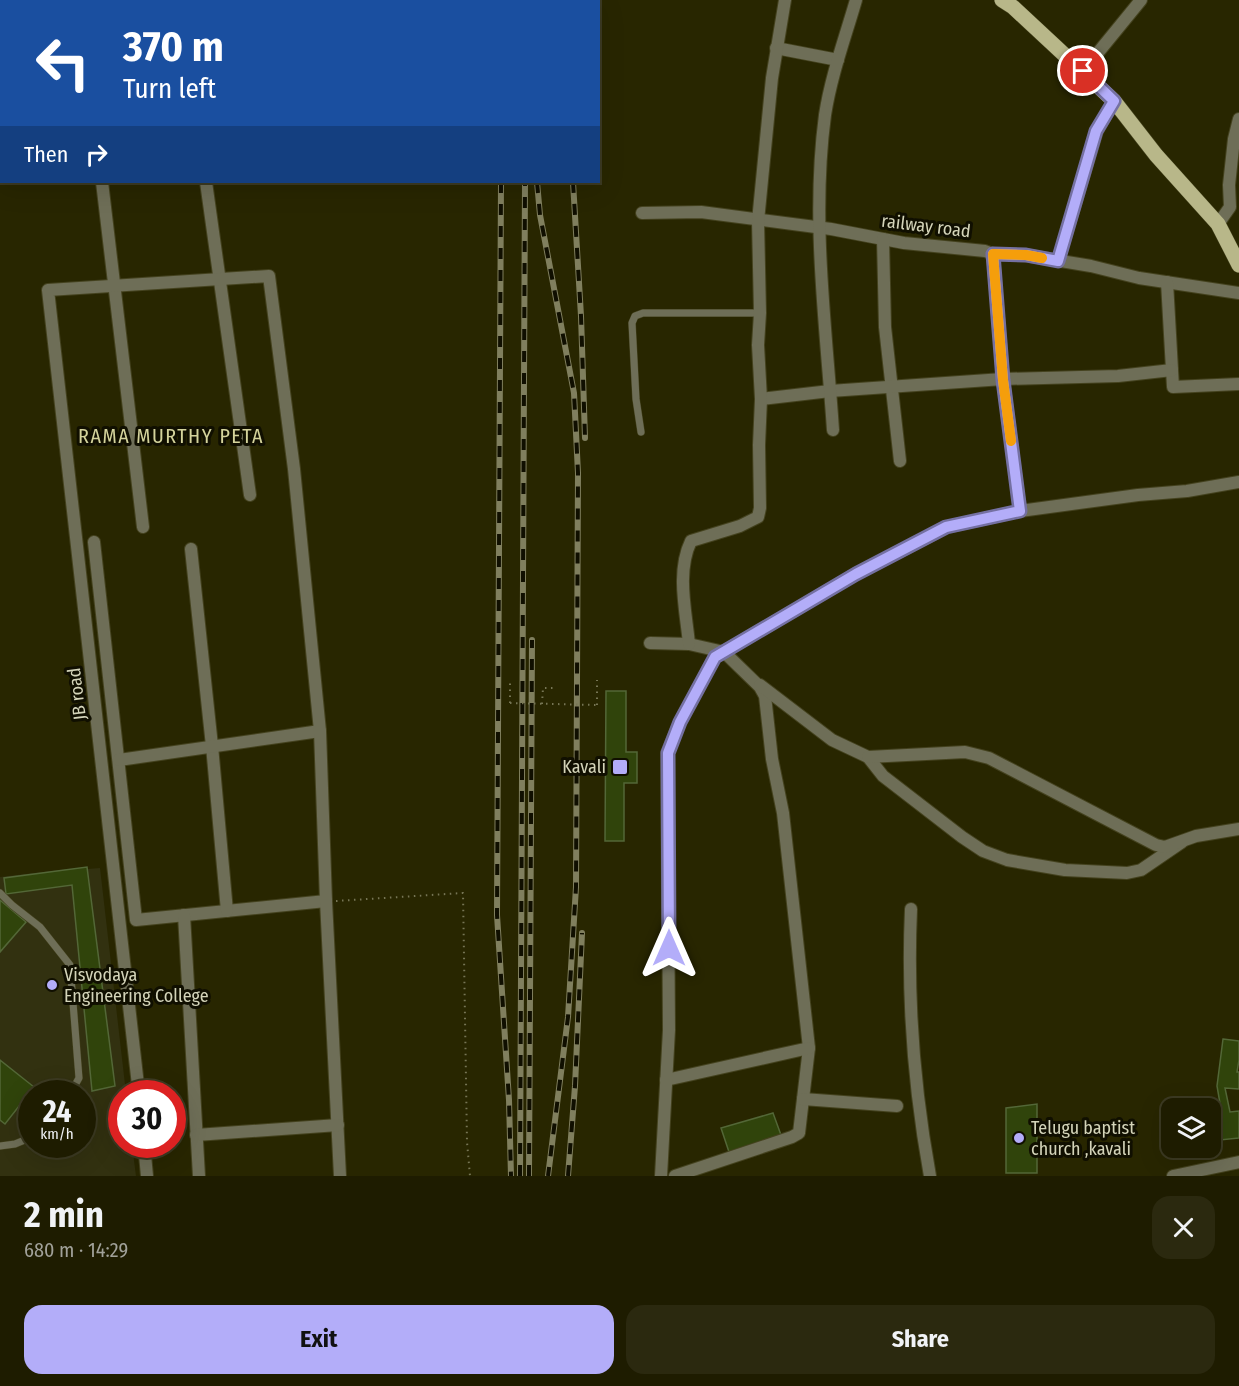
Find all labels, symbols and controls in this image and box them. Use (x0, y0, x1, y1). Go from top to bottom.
text: 370 m (123, 22, 224, 72)
icon: left (24, 24, 102, 102)
pin (1057, 45, 1108, 96)
icon: arrive (1066, 54, 1099, 87)
text: Turn left (123, 73, 216, 105)
icon: right (80, 138, 113, 171)
text: Then (24, 141, 68, 168)
street label: railway road (880, 210, 972, 242)
district label: RAMA MURTHY PETA (78, 424, 264, 448)
street label: JB road (63, 667, 91, 721)
place label: Kavali (562, 756, 606, 778)
marker: Kavali (611, 758, 629, 776)
position arrow (637, 916, 701, 980)
place label: Visvodaya Engineering College (64, 964, 209, 1007)
marker: Visvodaya Engineering College (45, 978, 59, 992)
speed limit sign: 30 (108, 1080, 186, 1158)
text: 24 (43, 1094, 71, 1130)
map controls (1161, 1098, 1221, 1158)
button: layers (1161, 1098, 1221, 1158)
place label: Telugu baptist church ,kavali (1031, 1117, 1135, 1160)
text: km/h (40, 1125, 74, 1143)
marker: Telugu baptist church ,kavali (1012, 1131, 1026, 1145)
text: 2 min (24, 1193, 104, 1237)
button: close (1152, 1196, 1215, 1259)
text: 680 m · 14:29 (24, 1238, 128, 1262)
button: Exit (24, 1305, 614, 1374)
button: Share (626, 1305, 1215, 1374)

